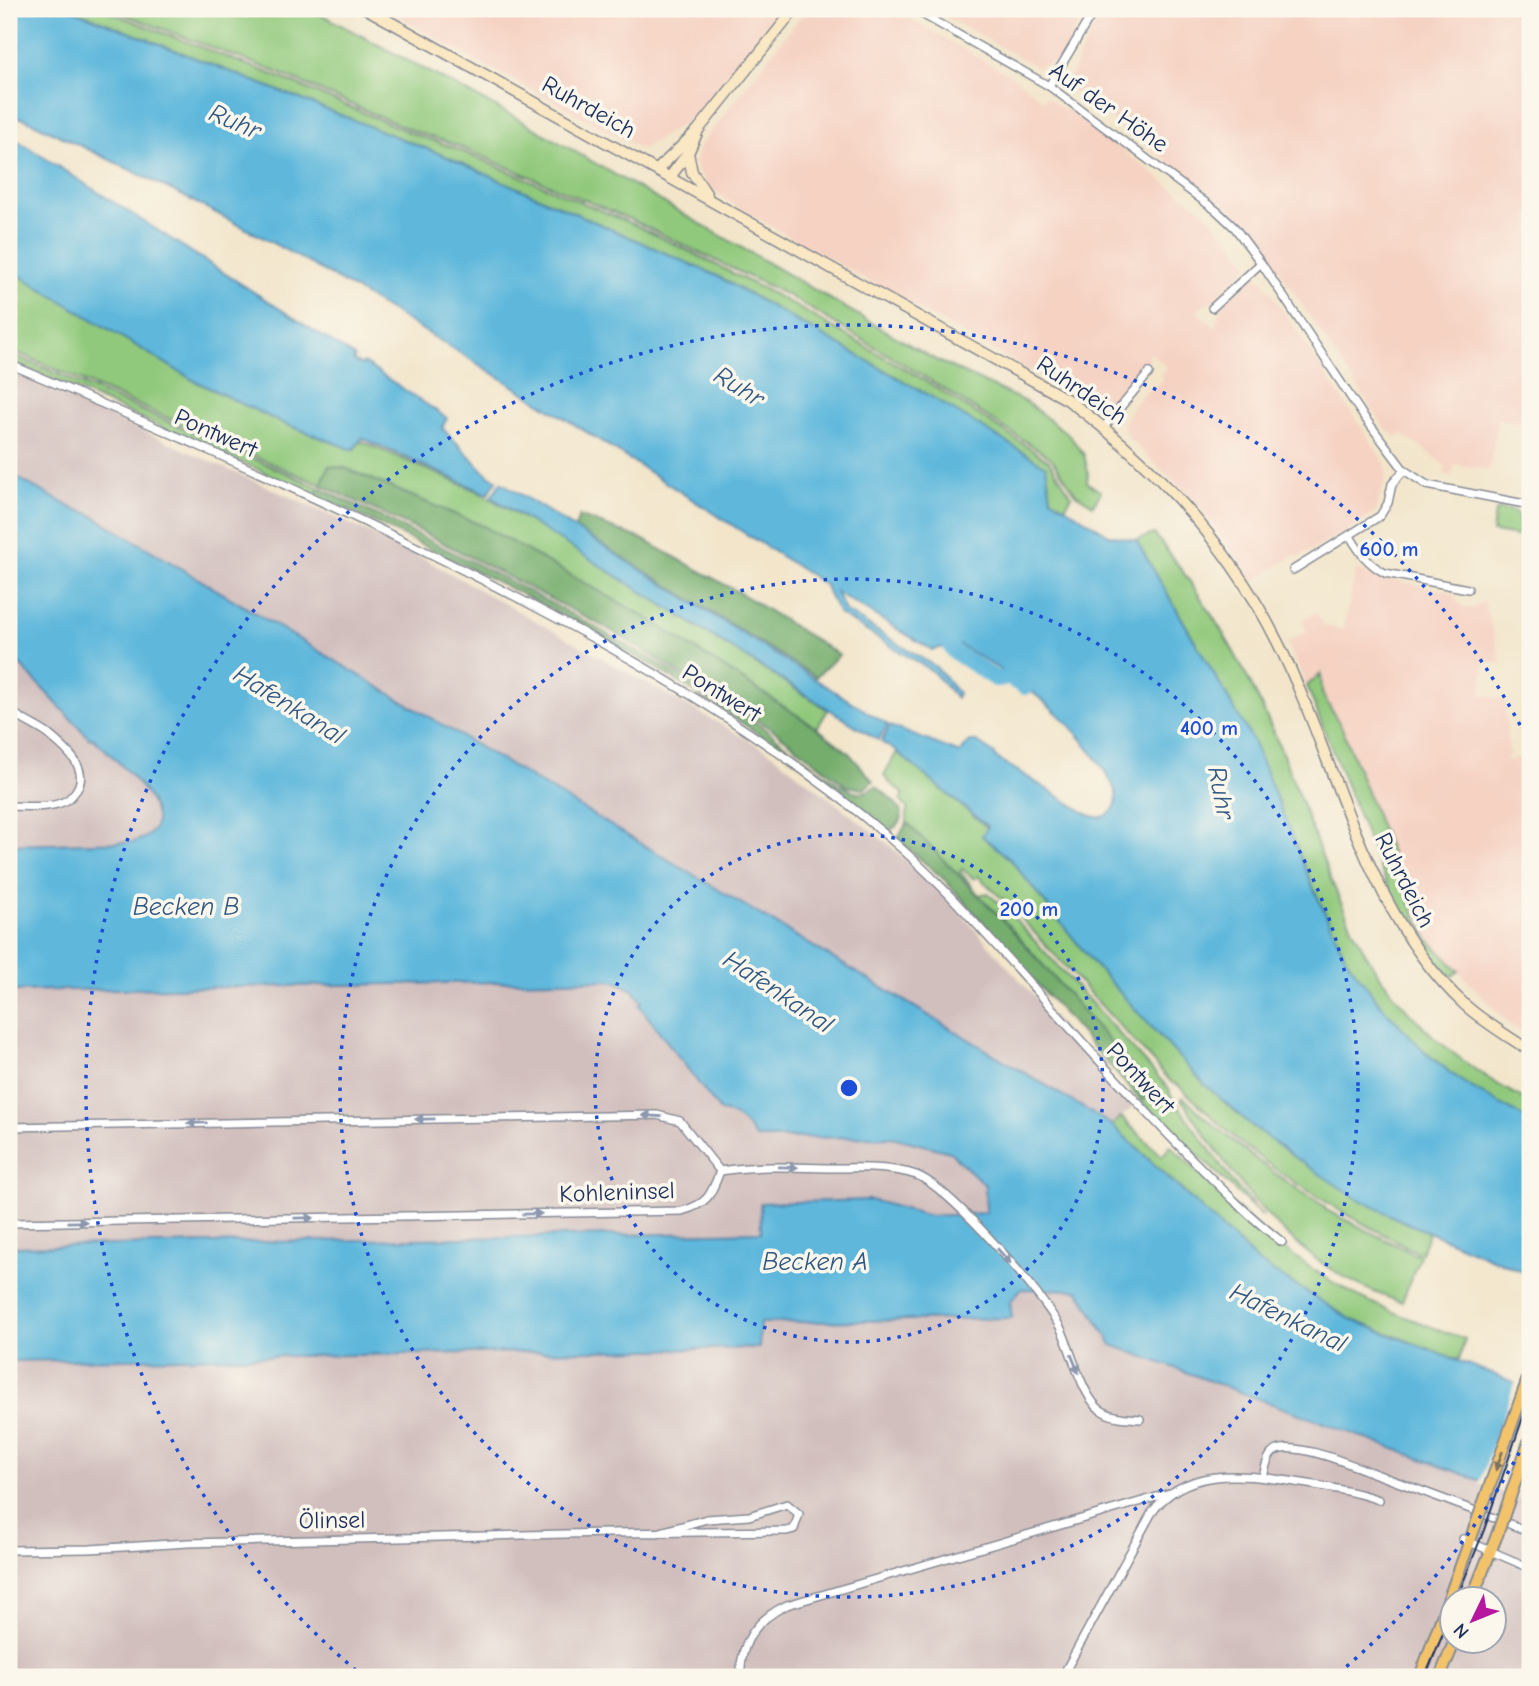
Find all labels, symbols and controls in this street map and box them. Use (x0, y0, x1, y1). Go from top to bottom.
street label: Auf der Höhe (1044, 56, 1174, 158)
street label: Ruhrdeich (537, 70, 641, 144)
water label: Ruhr (205, 98, 267, 147)
street label: Ruhrdeich (1032, 350, 1132, 430)
water label: Ruhr (708, 360, 771, 415)
street label: Pontwert (170, 402, 263, 464)
text: 600 m (1359, 537, 1419, 561)
street label: Pontwert (677, 658, 768, 729)
water label: Hafenkanal (228, 659, 351, 751)
text: 400 m (1180, 716, 1238, 740)
water label: Ruhr (1201, 764, 1241, 824)
street label: Ruhrdeich (1369, 828, 1441, 932)
water label: Becken B (133, 892, 239, 922)
text: 200 m (1000, 897, 1058, 921)
water label: Hafenkanal (717, 944, 839, 1040)
street label: Pontwert (1101, 1036, 1182, 1120)
centre of rings (837, 1076, 861, 1100)
one-way arrow (641, 1110, 663, 1121)
one-way arrow (414, 1113, 436, 1125)
one-way arrow (186, 1118, 208, 1129)
one-way arrow (777, 1162, 799, 1173)
street label: Kohleninsel (559, 1176, 675, 1208)
one-way arrow (521, 1208, 543, 1220)
one-way arrow (294, 1212, 316, 1224)
one-way arrow (66, 1216, 88, 1228)
water label: Becken A (762, 1247, 868, 1277)
one-way arrow (995, 1247, 1011, 1264)
water label: Hafenkanal (1225, 1277, 1351, 1359)
one-way arrow (1070, 1353, 1081, 1374)
one-way arrow (1493, 1450, 1504, 1471)
street label: Ölinsel (298, 1505, 366, 1535)
north arrow (1438, 1584, 1508, 1654)
text: N (1449, 1619, 1474, 1643)

